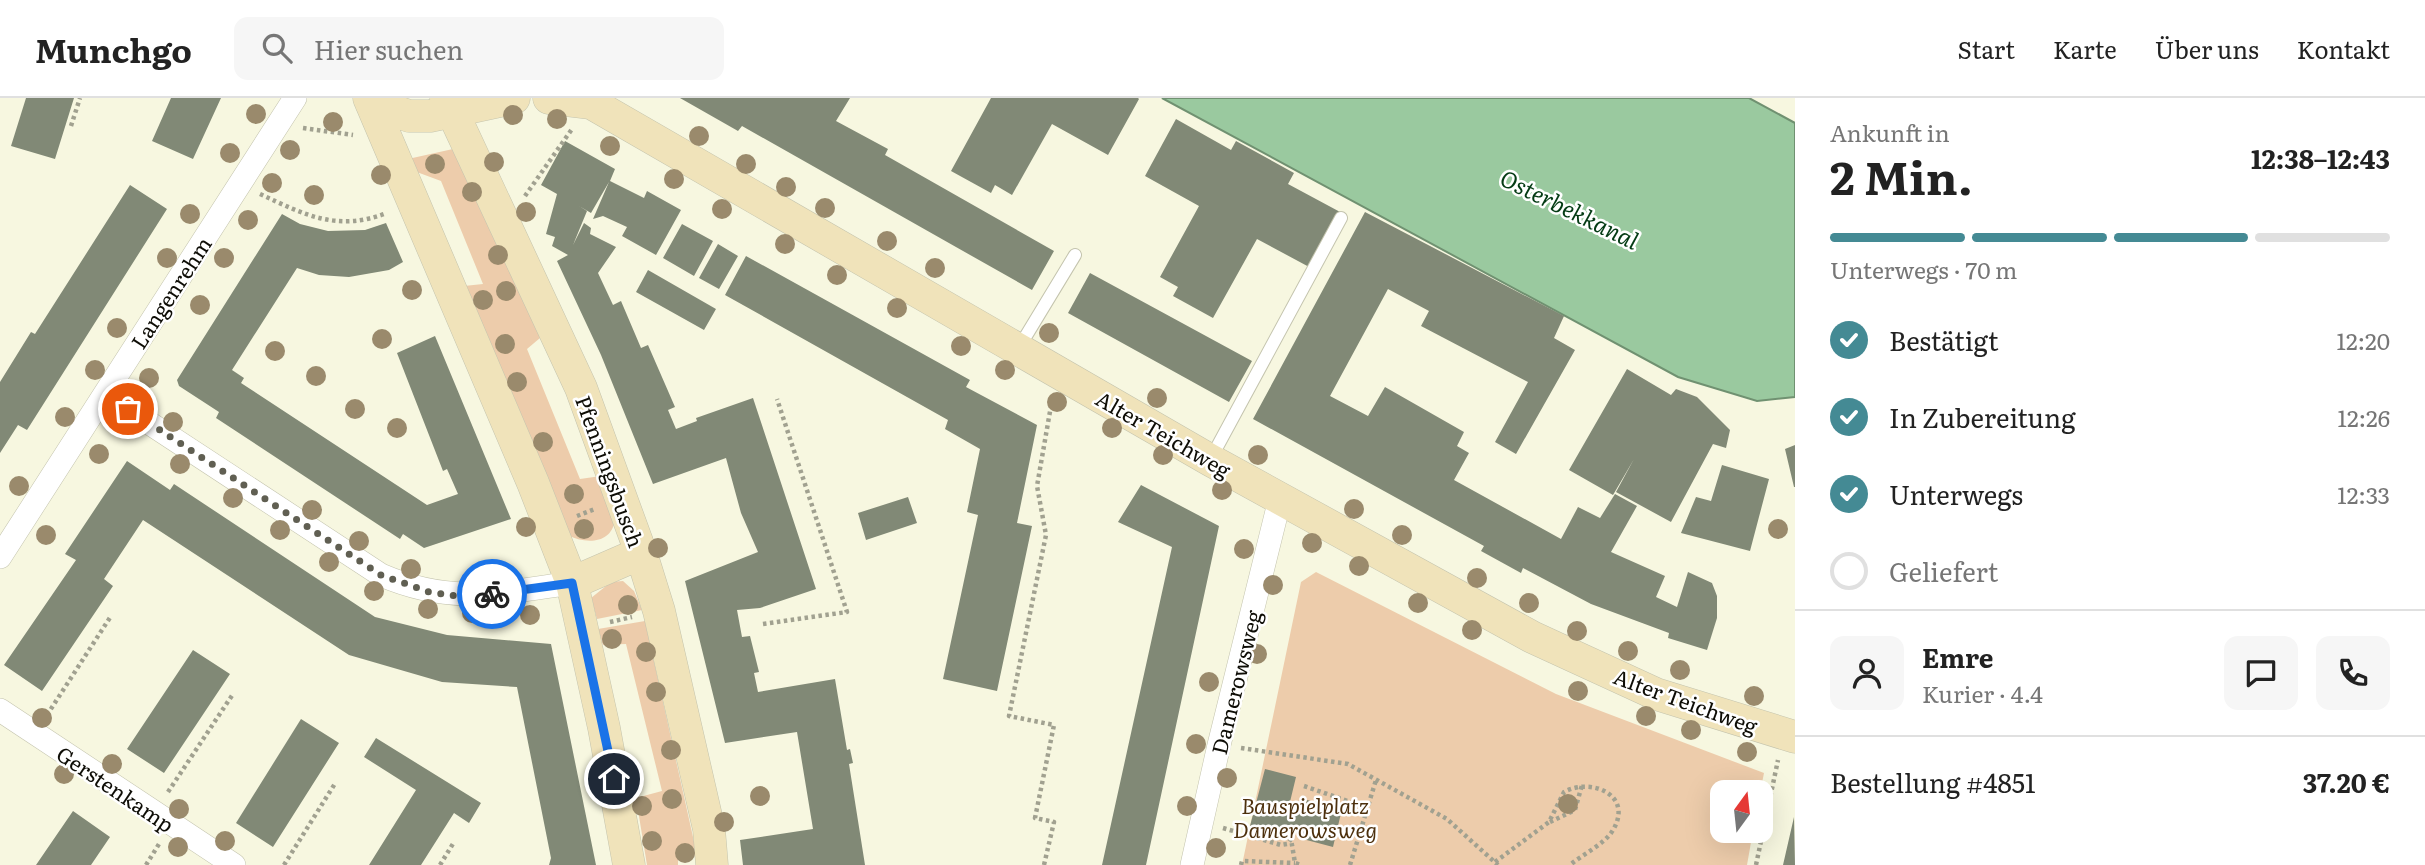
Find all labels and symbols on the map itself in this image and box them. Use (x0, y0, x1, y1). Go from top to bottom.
water label: Osterbekkanal (1495, 160, 1646, 256)
street label: Langenrehm (122, 230, 218, 354)
pin (98, 379, 158, 439)
street label: Alter Teichweg (1091, 382, 1237, 484)
street label: Pfenningsbusch (569, 391, 653, 551)
courier (457, 559, 527, 629)
street label: Damerowsweg (1202, 606, 1268, 757)
street label: Alter Teichweg (1610, 660, 1763, 741)
street label: Gerstenkamp (51, 737, 181, 839)
pin (584, 749, 644, 809)
north arrow (1710, 780, 1773, 844)
park label: Bauspielplatz Damerowsweg (1233, 789, 1377, 844)

